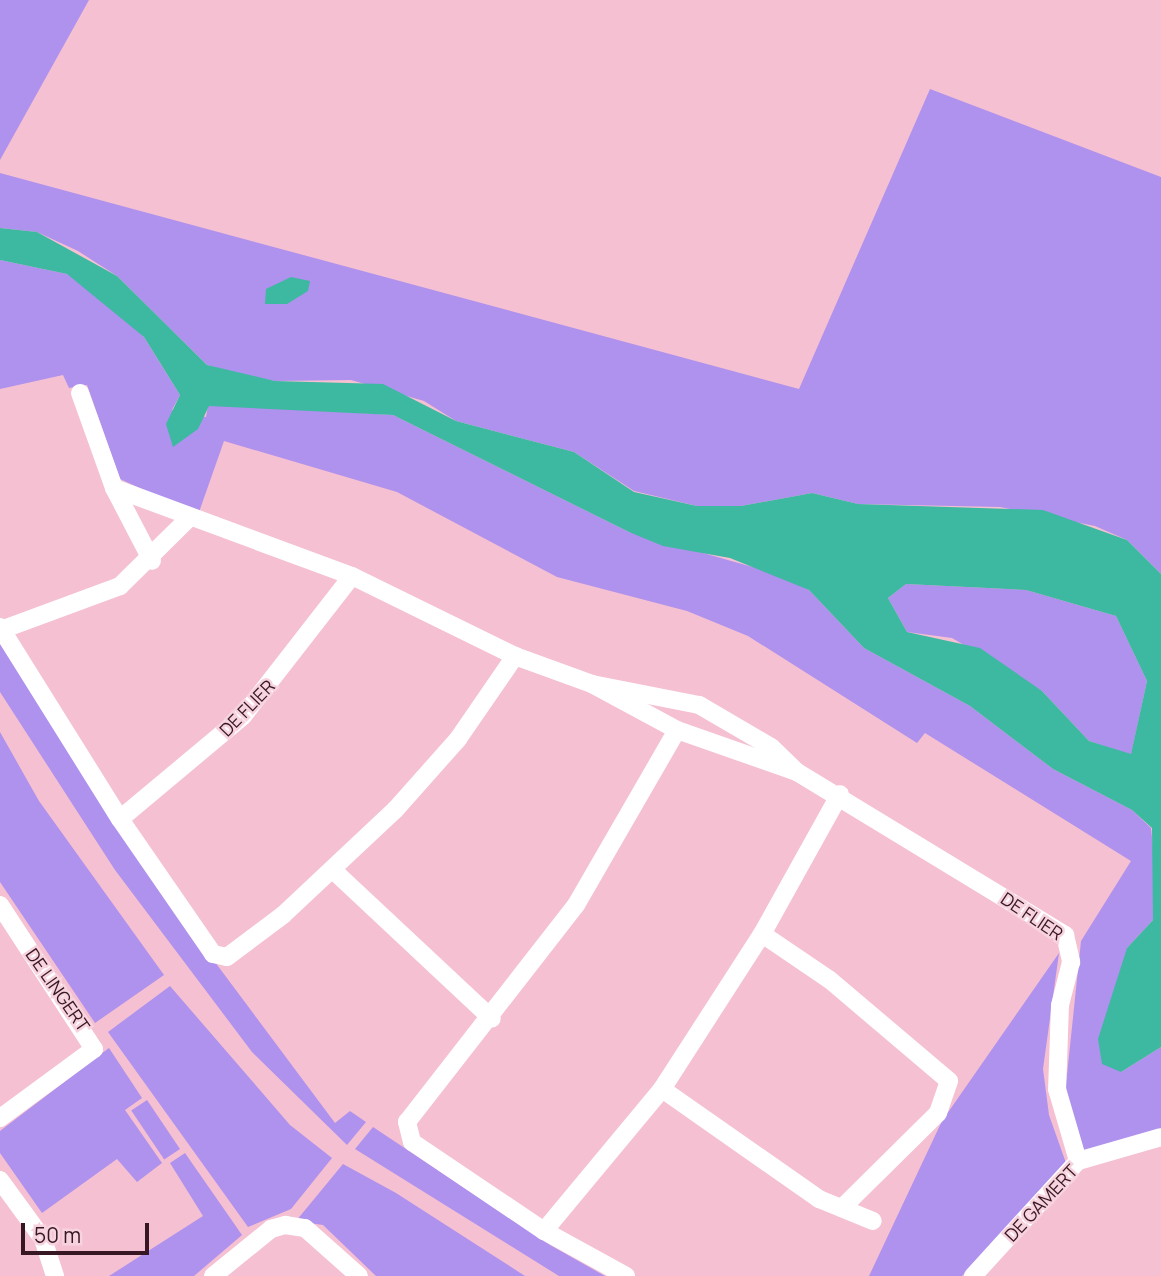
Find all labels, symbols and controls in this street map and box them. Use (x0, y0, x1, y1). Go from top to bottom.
street label: DE FLIER (215, 675, 279, 741)
street label: DE FLIER (997, 887, 1067, 945)
street label: DE LINGERT (21, 944, 95, 1036)
street label: DE GAMERT (1000, 1160, 1082, 1246)
scale bar (24, 1210, 152, 1254)
text: 50 m (34, 1221, 81, 1249)

